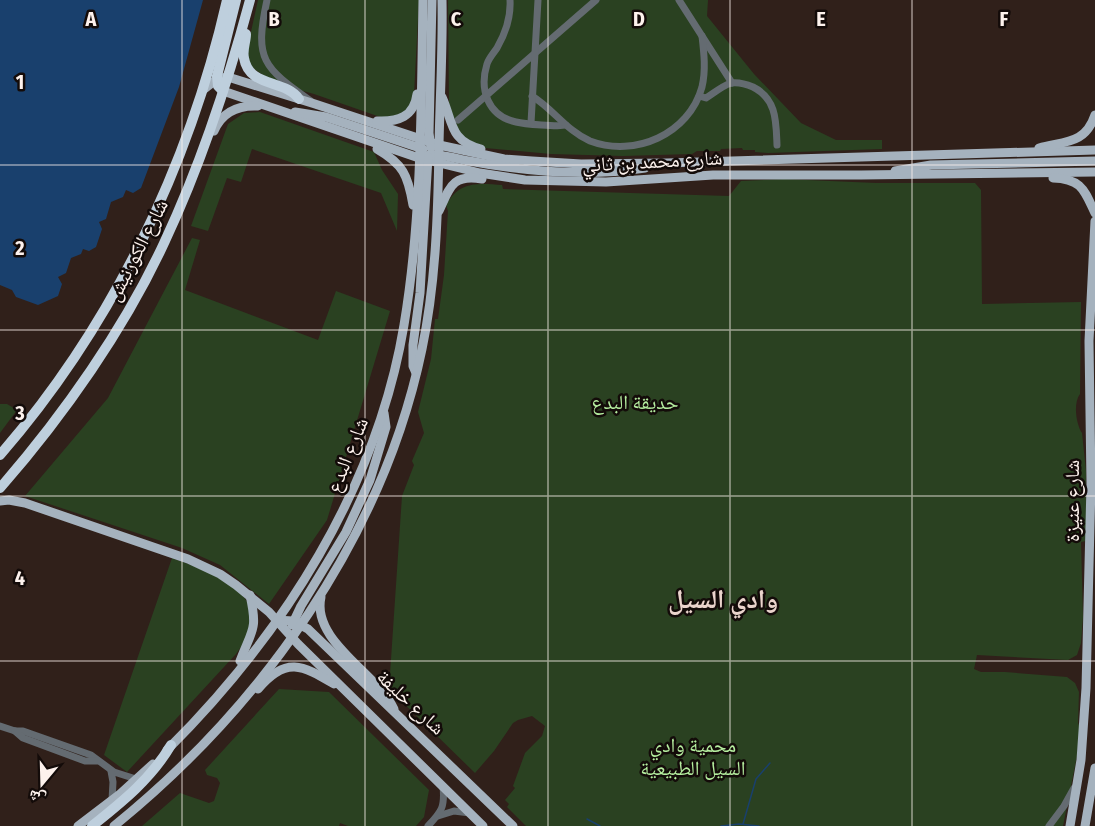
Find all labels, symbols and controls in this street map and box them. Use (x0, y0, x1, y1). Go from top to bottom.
text: A (85, 7, 98, 31)
text: B (268, 7, 280, 31)
text: C (451, 7, 462, 31)
text: D (633, 7, 645, 31)
text: E (816, 7, 826, 31)
text: F (1000, 7, 1009, 31)
text: 1 (16, 70, 24, 94)
street label: شارع محمد بن ثاني (581, 145, 723, 181)
street label: شارع الكورنيش (101, 195, 174, 305)
text: 2 (14, 236, 25, 260)
park label: حديقة البدع (592, 390, 679, 415)
text: 3 (14, 401, 25, 425)
street label: شارع البدع (321, 414, 374, 497)
street label: شارع عنيزة (1060, 460, 1085, 542)
text: 4 (15, 566, 25, 590)
district label: وادي السيل (668, 584, 778, 619)
street label: شارع خليفة (371, 664, 450, 740)
park label: محمية وادي السيل الطبيعية (640, 733, 746, 780)
north arrow (12, 754, 72, 814)
text: ش (26, 786, 48, 809)

